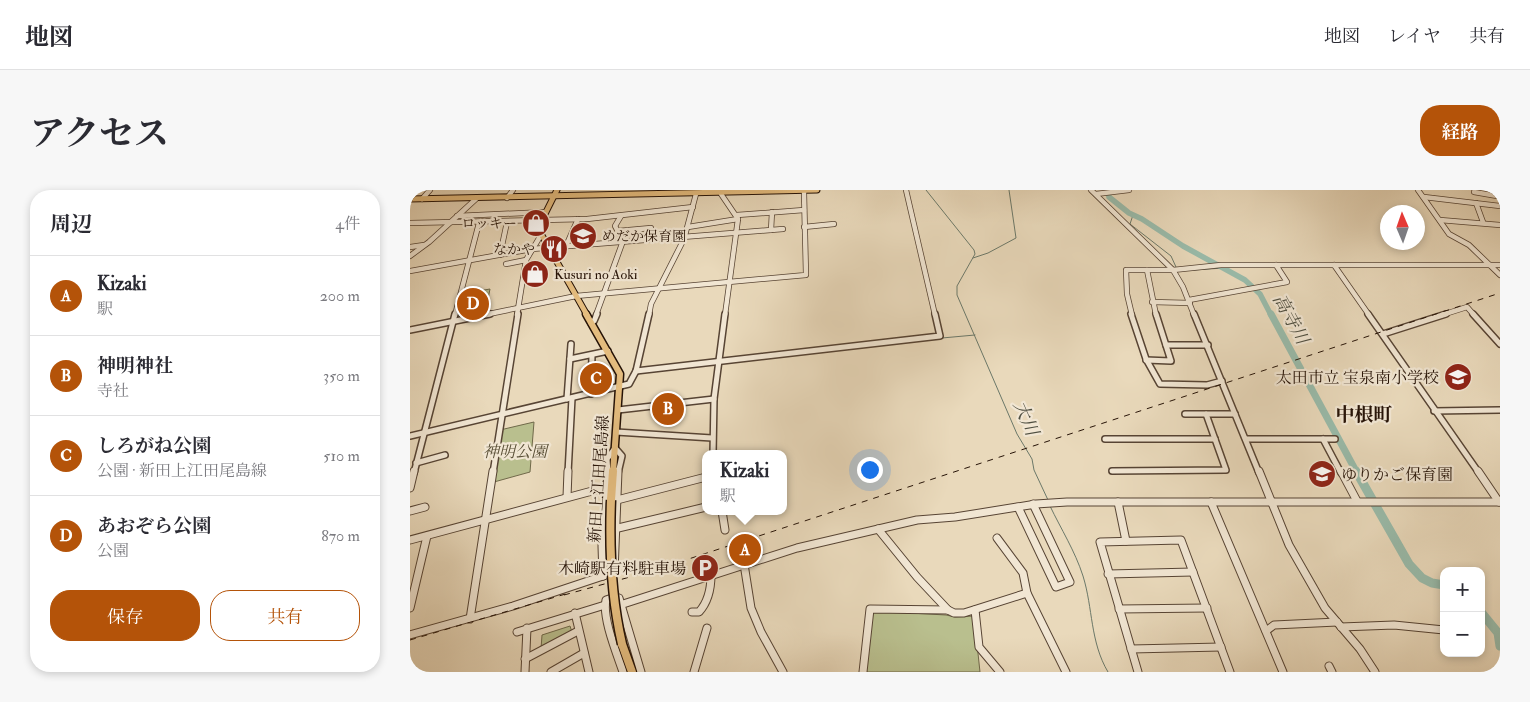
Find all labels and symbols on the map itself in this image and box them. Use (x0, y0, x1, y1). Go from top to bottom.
north arrow (1380, 205, 1425, 250)
shop icon: ロッキー (521, 208, 551, 238)
place label: ロッキー (461, 215, 517, 232)
school or university icon: めだか保育園 (568, 221, 598, 251)
place label: めだか保育園 (602, 228, 686, 245)
restaurant icon: なかや (539, 234, 569, 264)
place label: なかや (493, 241, 535, 258)
shop icon: Kusuri no Aoki (520, 259, 550, 289)
place label: Kusuri no Aoki (554, 266, 638, 283)
pin: D (457, 285, 489, 323)
water label: 高寺川 (1267, 290, 1315, 350)
pin: C (580, 360, 612, 398)
school or university icon: 太田市立 宝泉南小学校 (1443, 362, 1473, 392)
place label: 太田市立 宝泉南小学校 (1276, 368, 1439, 388)
pin: B (652, 390, 684, 428)
water label: 大川 (1008, 397, 1044, 441)
district label: 中根町 (1335, 403, 1393, 427)
street label: 新田上江田尾島線 (585, 415, 613, 544)
park label: 神明公園 (483, 442, 550, 462)
your location (857, 457, 883, 483)
school or university icon: ゆりかご保育園 (1307, 459, 1337, 489)
place label: ゆりかご保育園 (1341, 465, 1453, 485)
pin: A (729, 531, 761, 569)
parking icon: 木崎駅有料駐車場 (690, 553, 720, 583)
place label: 木崎駅有料駐車場 (558, 559, 686, 579)

